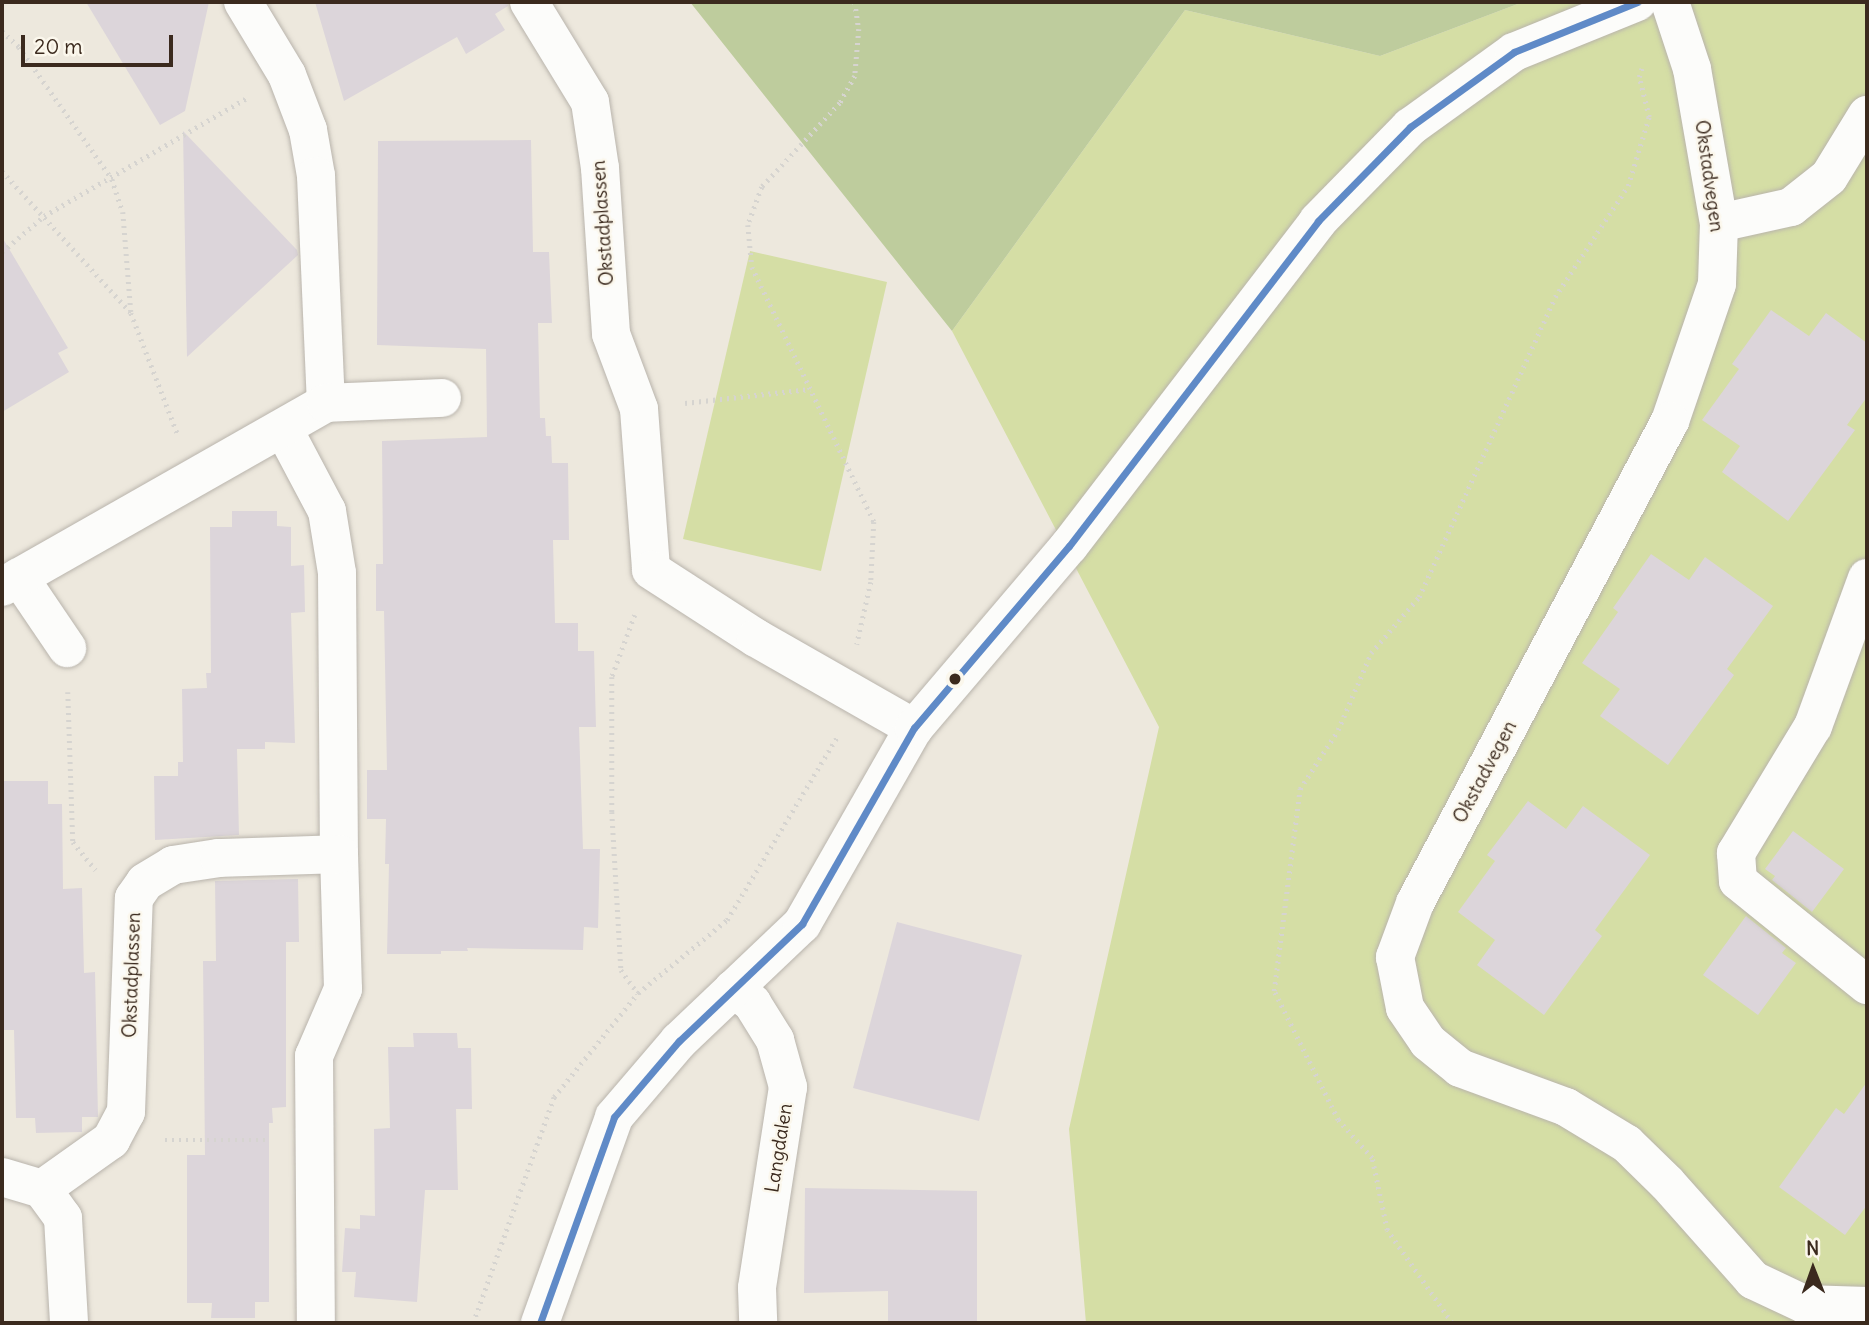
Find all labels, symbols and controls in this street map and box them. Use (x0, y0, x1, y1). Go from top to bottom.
scale bar (24, 21, 177, 65)
text: 20 m (34, 33, 83, 60)
street label: Okstadvegen (1690, 119, 1728, 233)
street label: Okstadplassen (587, 159, 619, 287)
unlabelled marker (948, 672, 962, 686)
street label: Okstadvegen (1448, 717, 1522, 827)
street label: Okstadplassen (118, 912, 146, 1038)
street label: Langdalen (761, 1102, 797, 1194)
north arrow (1778, 1234, 1848, 1304)
text: N (1806, 1236, 1819, 1260)

